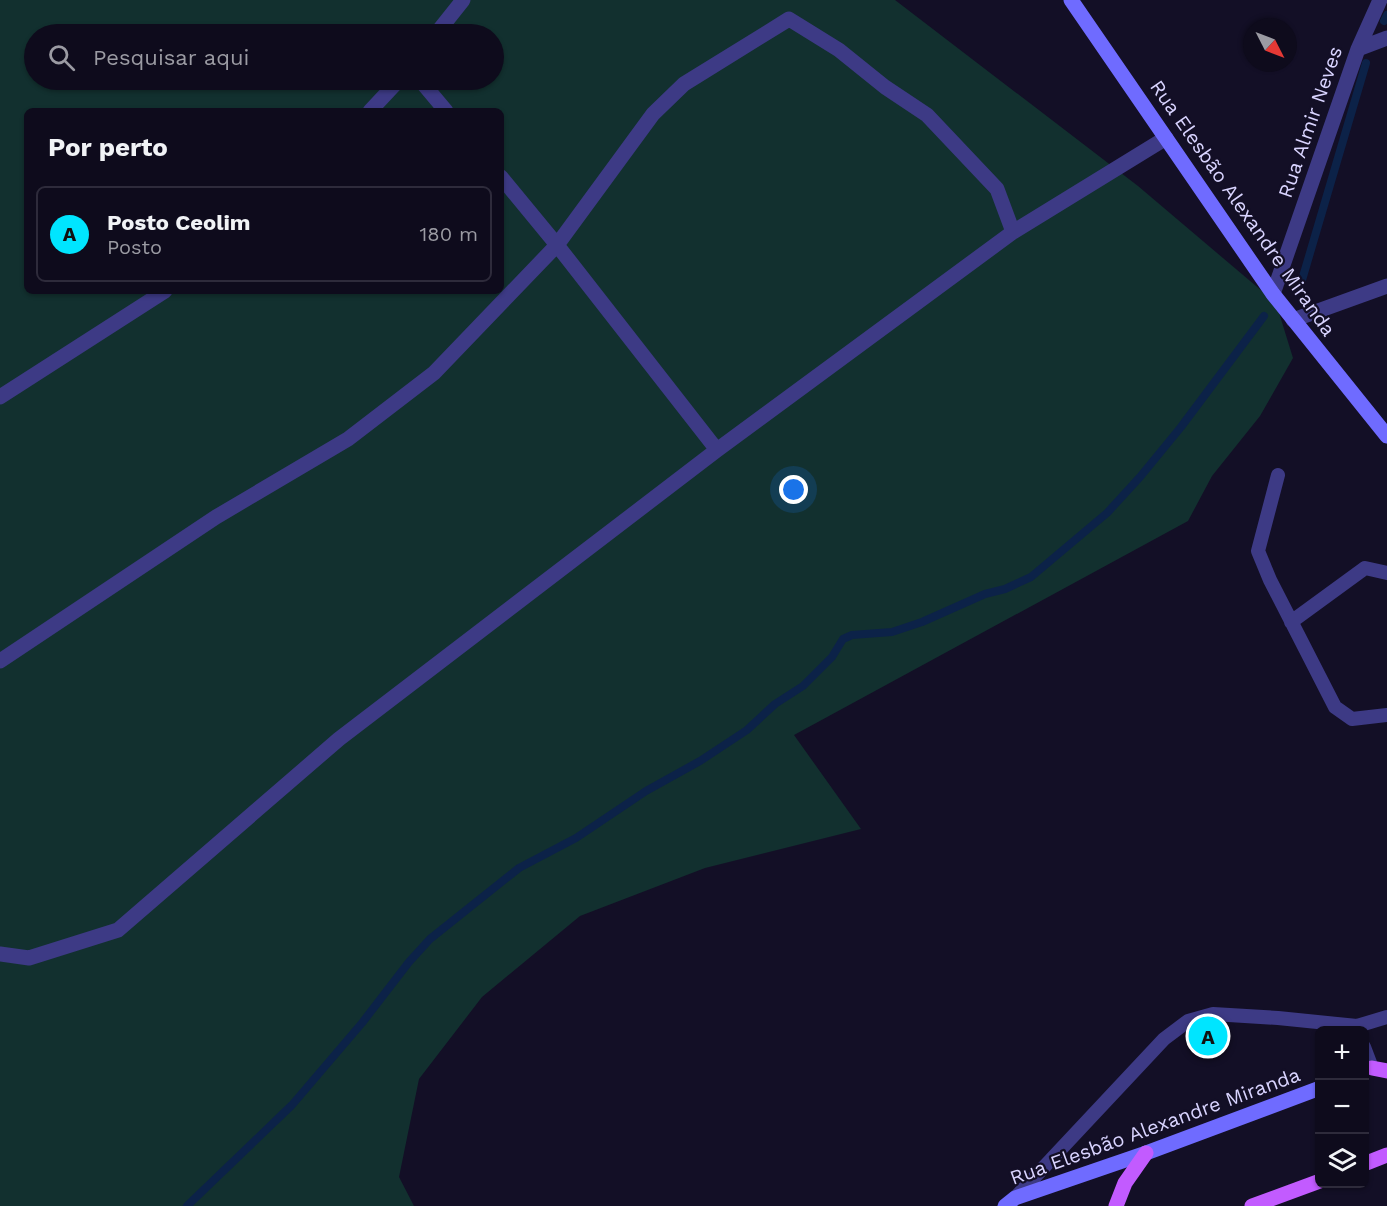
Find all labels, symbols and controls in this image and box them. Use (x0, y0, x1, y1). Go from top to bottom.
north arrow (1243, 18, 1297, 72)
search box (24, 24, 504, 90)
icon: search (45, 41, 78, 74)
street label: Rua Almir Neves (1273, 43, 1347, 201)
text: Pesquisar aqui (93, 45, 249, 70)
street label: Rua Elesbão Alexandre Miranda (1145, 75, 1341, 341)
text: Por perto (48, 132, 168, 162)
text: Posto Ceolim (107, 210, 251, 235)
text: A (63, 222, 76, 246)
text: 180 m (420, 222, 478, 246)
text: Posto (107, 235, 162, 259)
your location (779, 475, 808, 504)
pin: A (1188, 1014, 1228, 1058)
map controls (1315, 1026, 1369, 1188)
button: + (1315, 1026, 1369, 1080)
street label: Rua Elesbão Alexandre Miranda (1007, 1062, 1303, 1190)
button: − (1315, 1080, 1369, 1134)
button: layers (1315, 1134, 1369, 1188)

